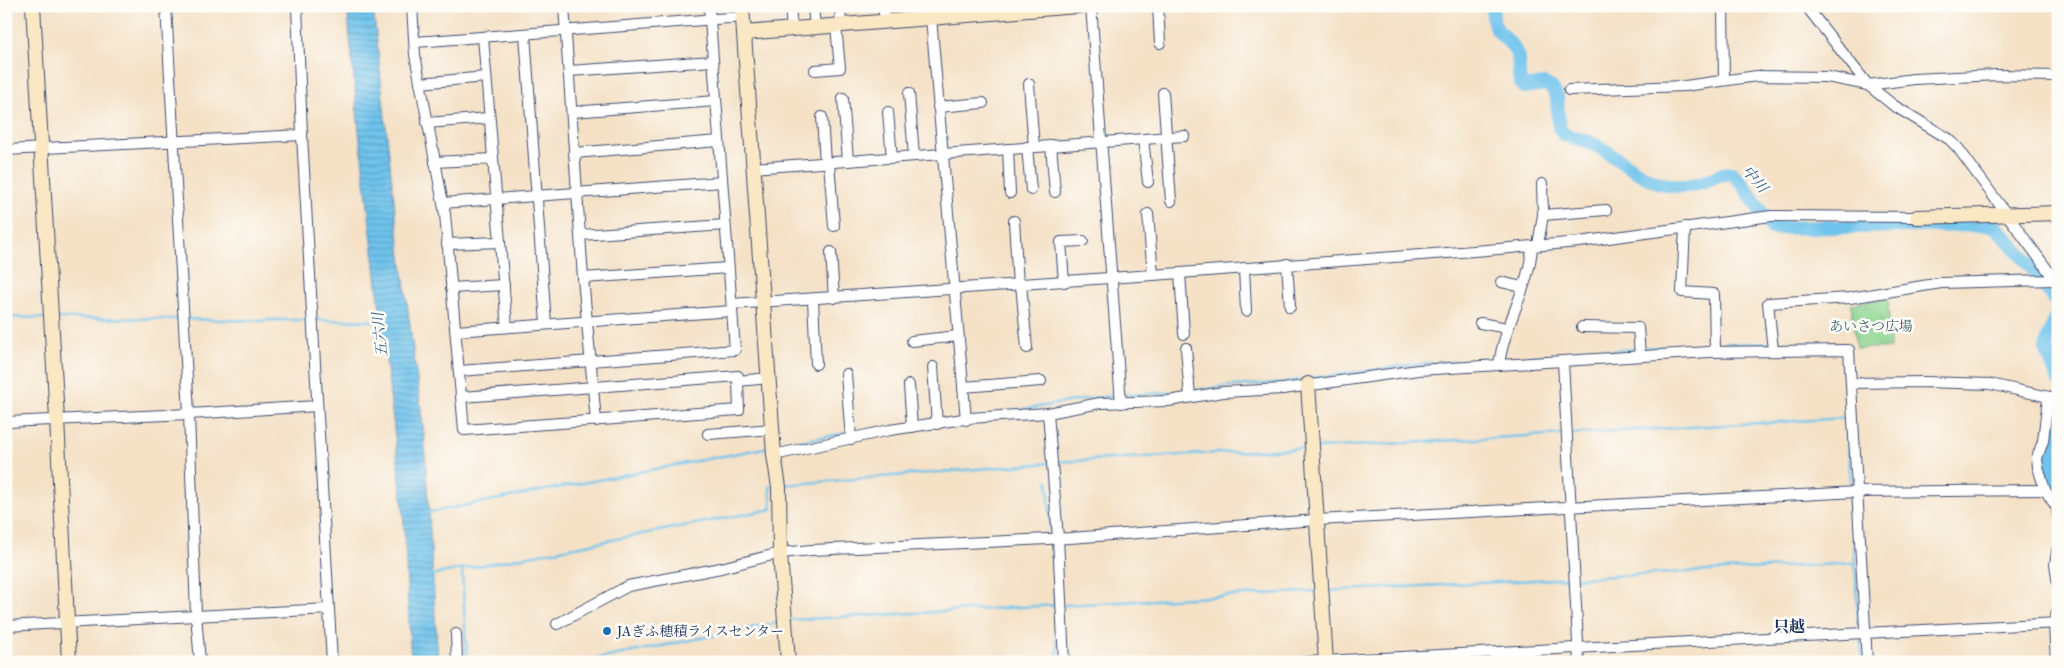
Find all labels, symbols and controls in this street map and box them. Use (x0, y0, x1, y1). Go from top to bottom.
water label: 中川 (1738, 162, 1773, 198)
water label: 五六川 (368, 310, 391, 358)
park label: あいさつ広場 (1829, 318, 1913, 335)
district label: 只越 (1773, 617, 1805, 636)
place label: JAぎふ穂積ライスセンター (616, 623, 784, 640)
marker: JAぎふ穂積ライスセンター (601, 625, 613, 637)

